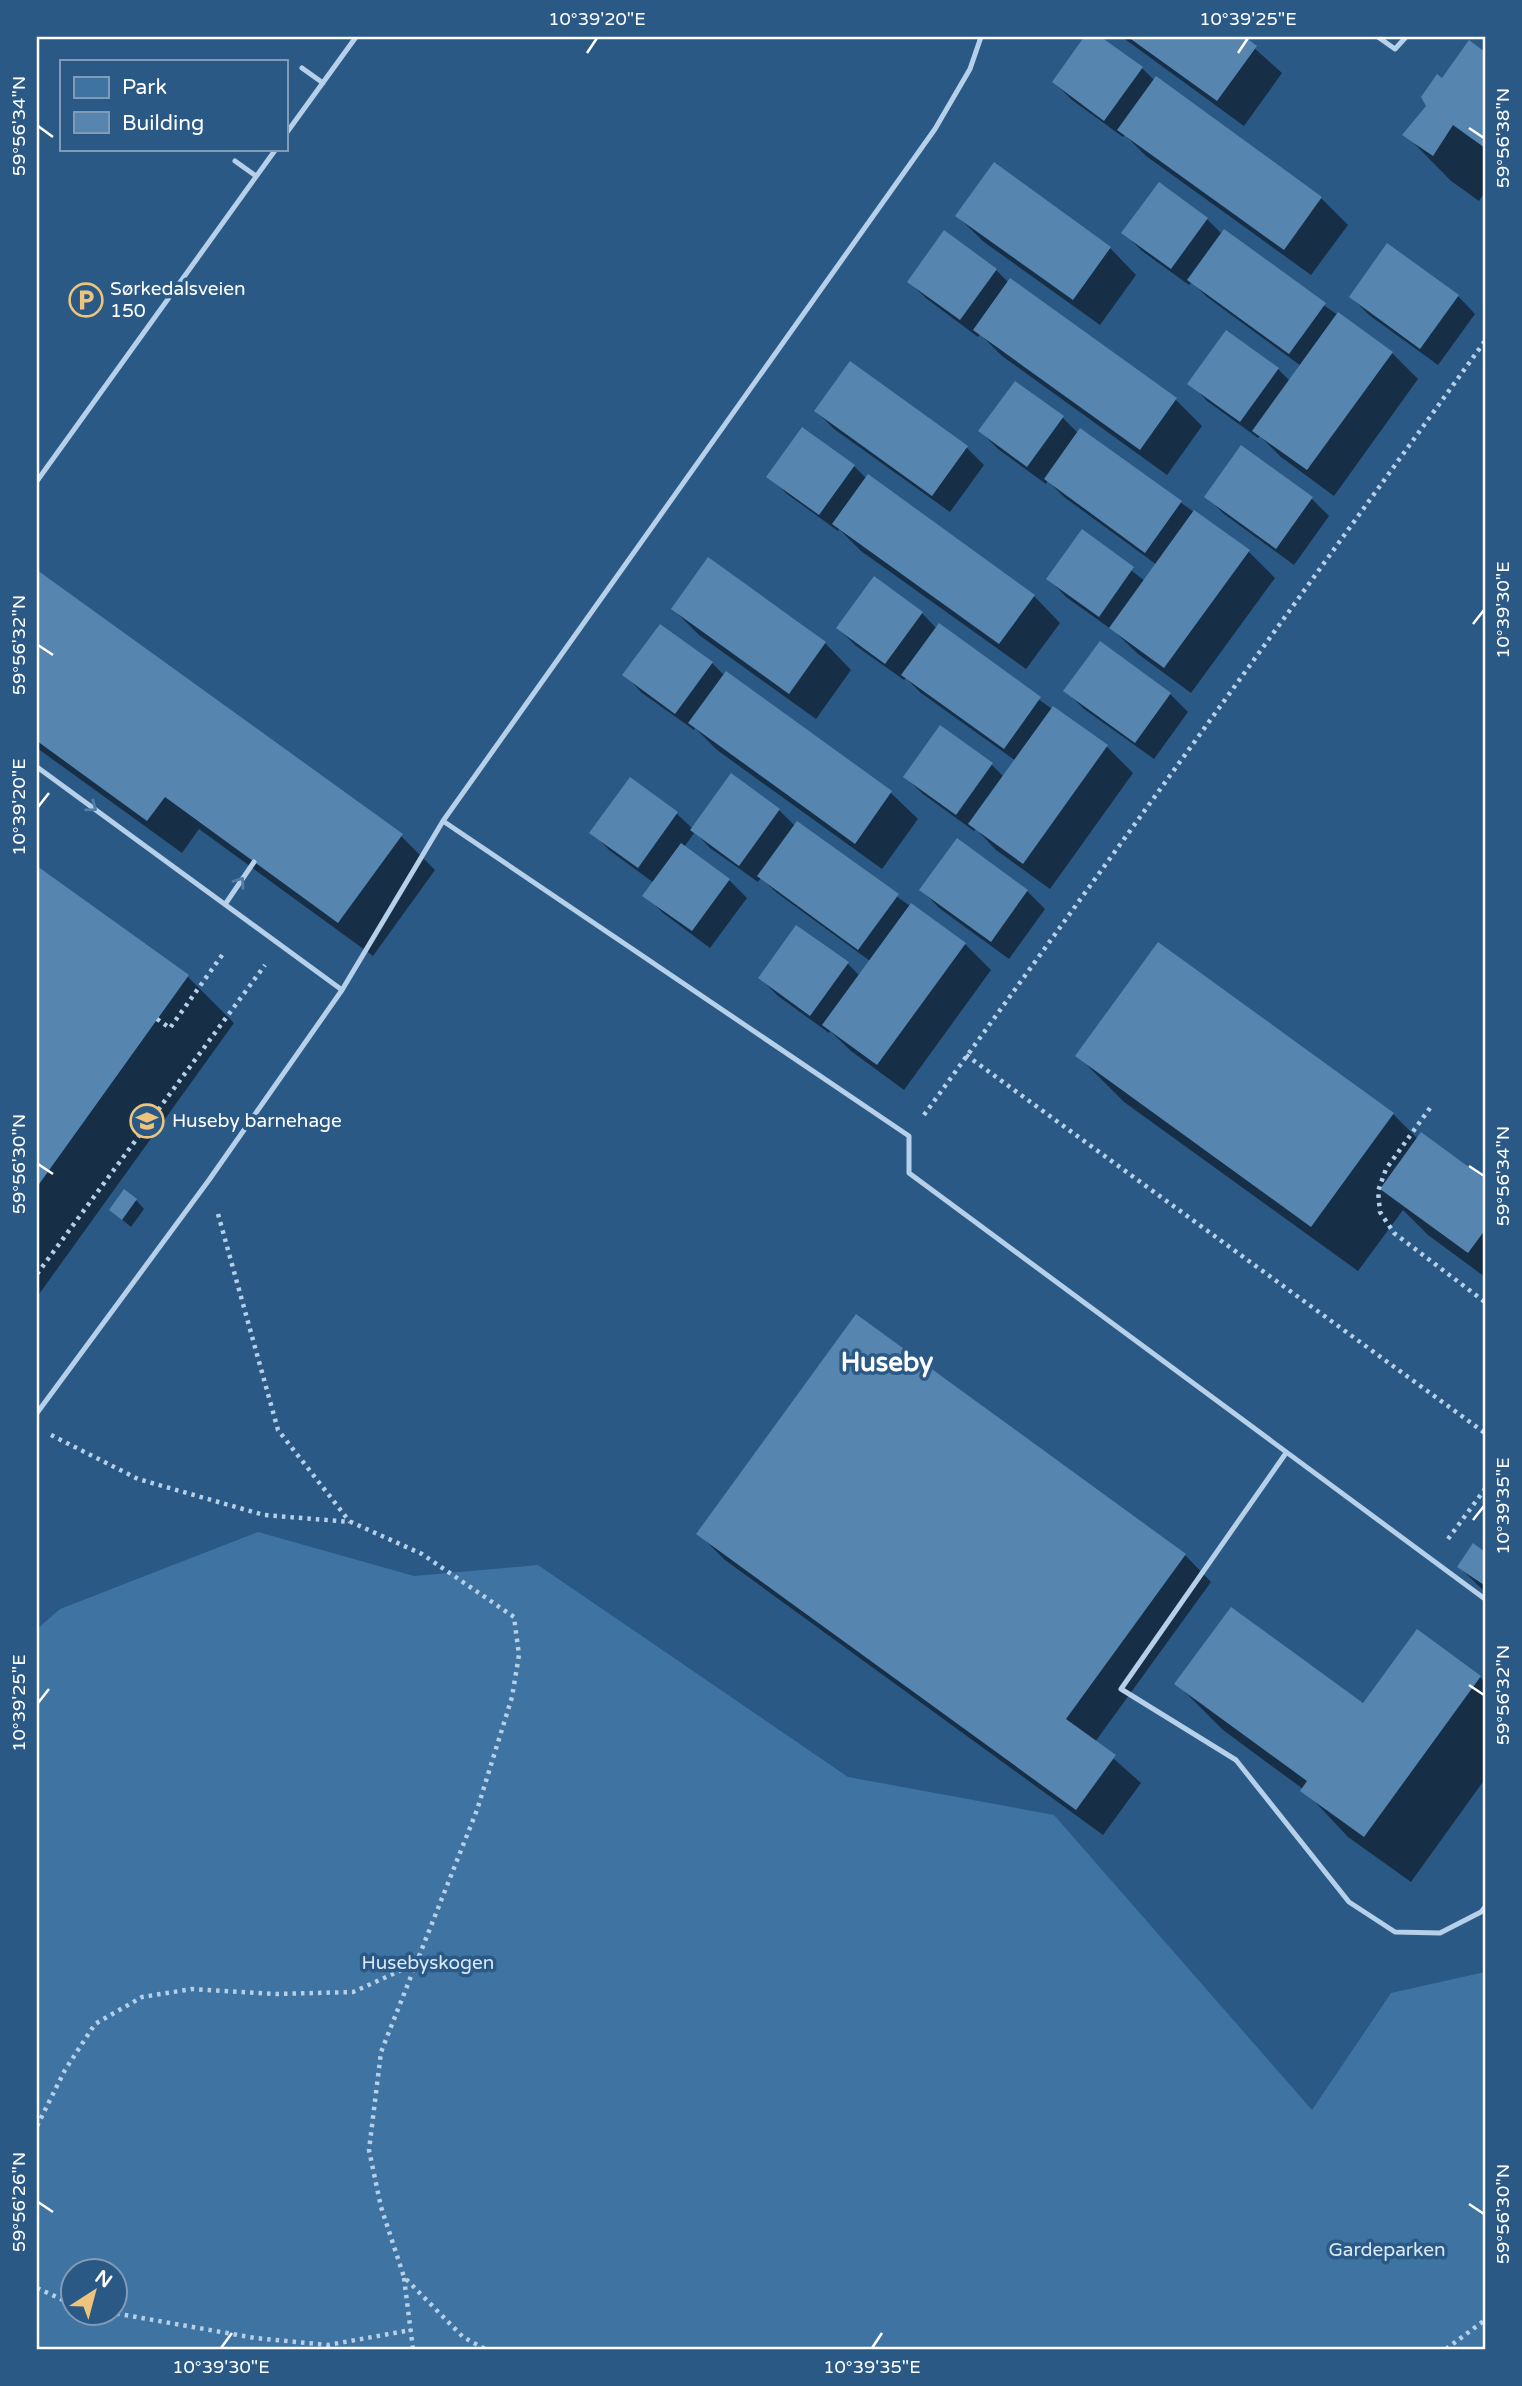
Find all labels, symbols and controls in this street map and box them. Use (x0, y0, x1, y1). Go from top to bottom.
text: 10°39'20"E (548, 8, 646, 30)
text: 10°39'25"E (1199, 8, 1297, 30)
legend (60, 60, 287, 150)
text: Park (122, 75, 167, 100)
text: 59°56'34"N (8, 76, 30, 176)
text: 59°56'38"N (1492, 88, 1514, 188)
text: Building (122, 111, 204, 136)
place label: Sørkedalsveien 150 (110, 278, 246, 322)
parking icon: Sørkedalsveien 150 (67, 281, 105, 319)
text: 10°39'30"E (1492, 561, 1514, 659)
text: 59°56'32"N (8, 595, 30, 695)
text: 10°39'20"E (8, 758, 30, 856)
one-way arrow (84, 799, 97, 811)
one-way arrow (232, 877, 244, 890)
school or university icon: Huseby barnehage (128, 1102, 166, 1140)
place label: Huseby barnehage (172, 1110, 342, 1132)
text: 59°56'30"N (8, 1114, 30, 1214)
text: 59°56'34"N (1492, 1126, 1514, 1226)
district label: Huseby (841, 1347, 933, 1378)
text: 10°39'35"E (1492, 1457, 1514, 1555)
text: 59°56'32"N (1492, 1645, 1514, 1745)
text: 10°39'25"E (8, 1654, 30, 1752)
park label: Husebyskogen (362, 1952, 494, 1974)
text: 59°56'26"N (8, 2152, 30, 2252)
text: 59°56'30"N (1492, 2164, 1514, 2264)
park label: Gardeparken (1328, 2239, 1446, 2261)
north arrow (60, 2256, 130, 2326)
text: N (91, 2266, 116, 2292)
text: 10°39'30"E (172, 2356, 270, 2378)
text: 10°39'35"E (823, 2356, 921, 2378)

